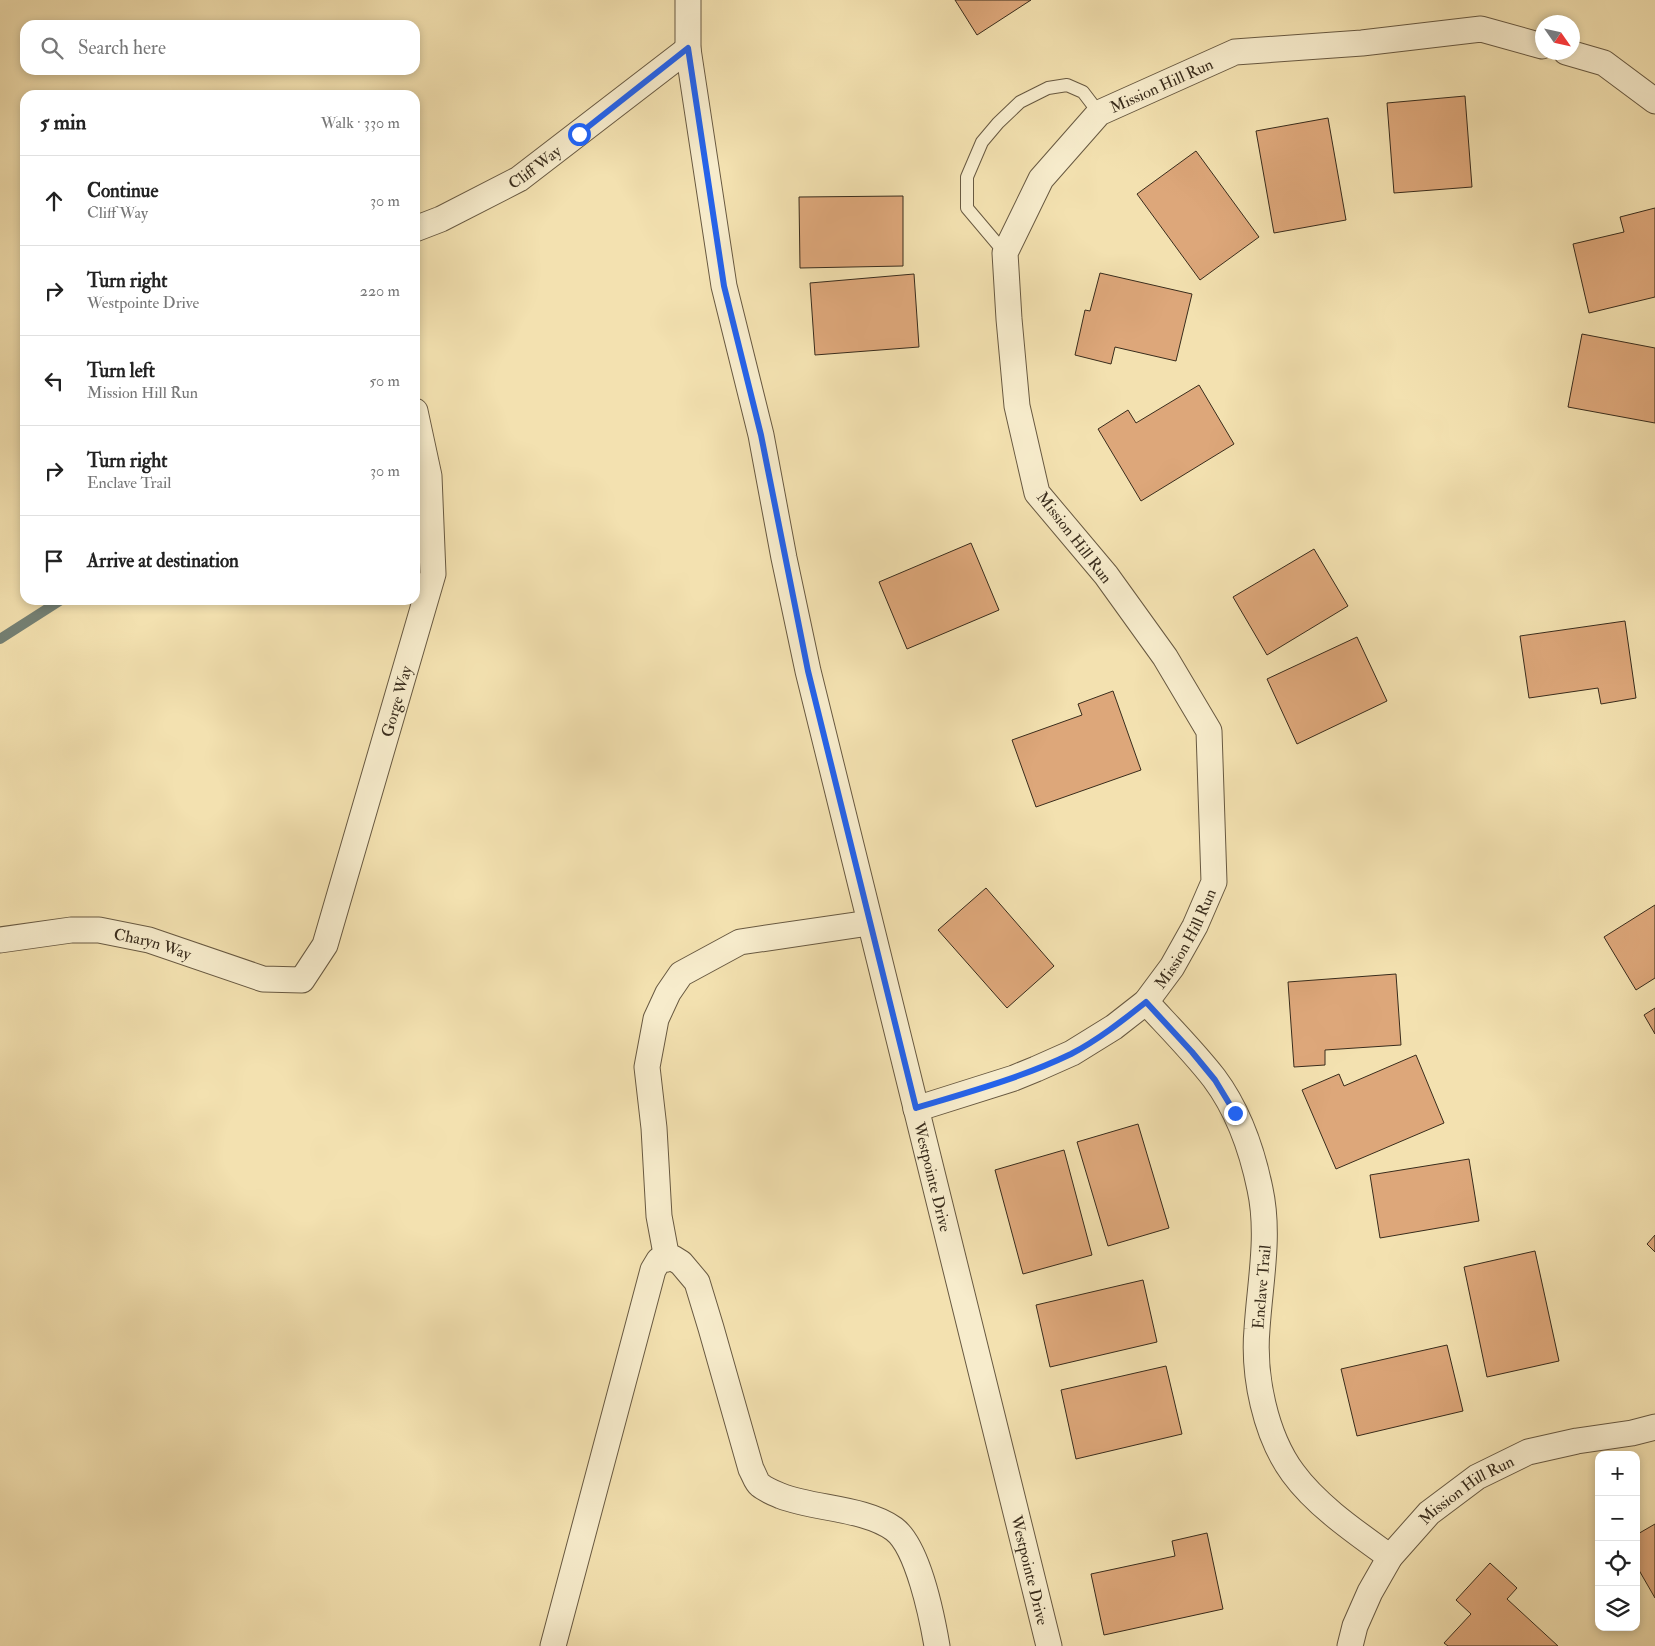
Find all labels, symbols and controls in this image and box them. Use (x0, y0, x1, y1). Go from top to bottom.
north arrow (1535, 15, 1580, 60)
search box (20, 20, 420, 75)
icon: search (38, 34, 66, 62)
text: Search here (78, 36, 166, 60)
street label: Mission Hill Run (1107, 54, 1216, 118)
text: 5 min (40, 109, 86, 136)
text: Walk · 330 m (321, 113, 400, 133)
route start (568, 123, 591, 146)
street label: Cliff Way (505, 141, 566, 194)
text: Continue (87, 179, 158, 203)
icon: ahead (40, 187, 68, 215)
text: 30 m (370, 191, 400, 211)
text: Cliff Way (87, 203, 148, 223)
text: Turn right (87, 269, 167, 293)
icon: right (40, 277, 68, 305)
text: 220 m (360, 281, 400, 301)
text: Westpointe Drive (87, 293, 199, 313)
text: Turn left (87, 359, 155, 383)
icon: left (40, 367, 68, 395)
text: 50 m (369, 371, 400, 391)
text: Mission Hill Run (87, 383, 198, 403)
text: Turn right (87, 449, 167, 473)
icon: right (40, 457, 68, 485)
text: 30 m (370, 461, 400, 481)
text: Enclave Trail (87, 473, 171, 493)
street label: Mission Hill Run (1032, 488, 1116, 587)
icon: arrive (40, 547, 68, 575)
text: Arrive at destination (87, 549, 239, 573)
street label: Gorge Way (377, 663, 417, 739)
street label: Mission Hill Run (1150, 886, 1221, 993)
street label: Charyn Way (112, 924, 195, 965)
route end (1224, 1102, 1247, 1125)
street label: Westpointe Drive (909, 1119, 955, 1234)
street label: Enclave Trail (1248, 1244, 1276, 1330)
street label: Mission Hill Run (1415, 1451, 1517, 1529)
map controls (1595, 1451, 1640, 1631)
button: + (1595, 1451, 1640, 1496)
button: − (1595, 1496, 1640, 1541)
street label: Westpointe Drive (1006, 1512, 1053, 1627)
button: locate (1595, 1541, 1640, 1586)
button: layers (1595, 1586, 1640, 1631)

